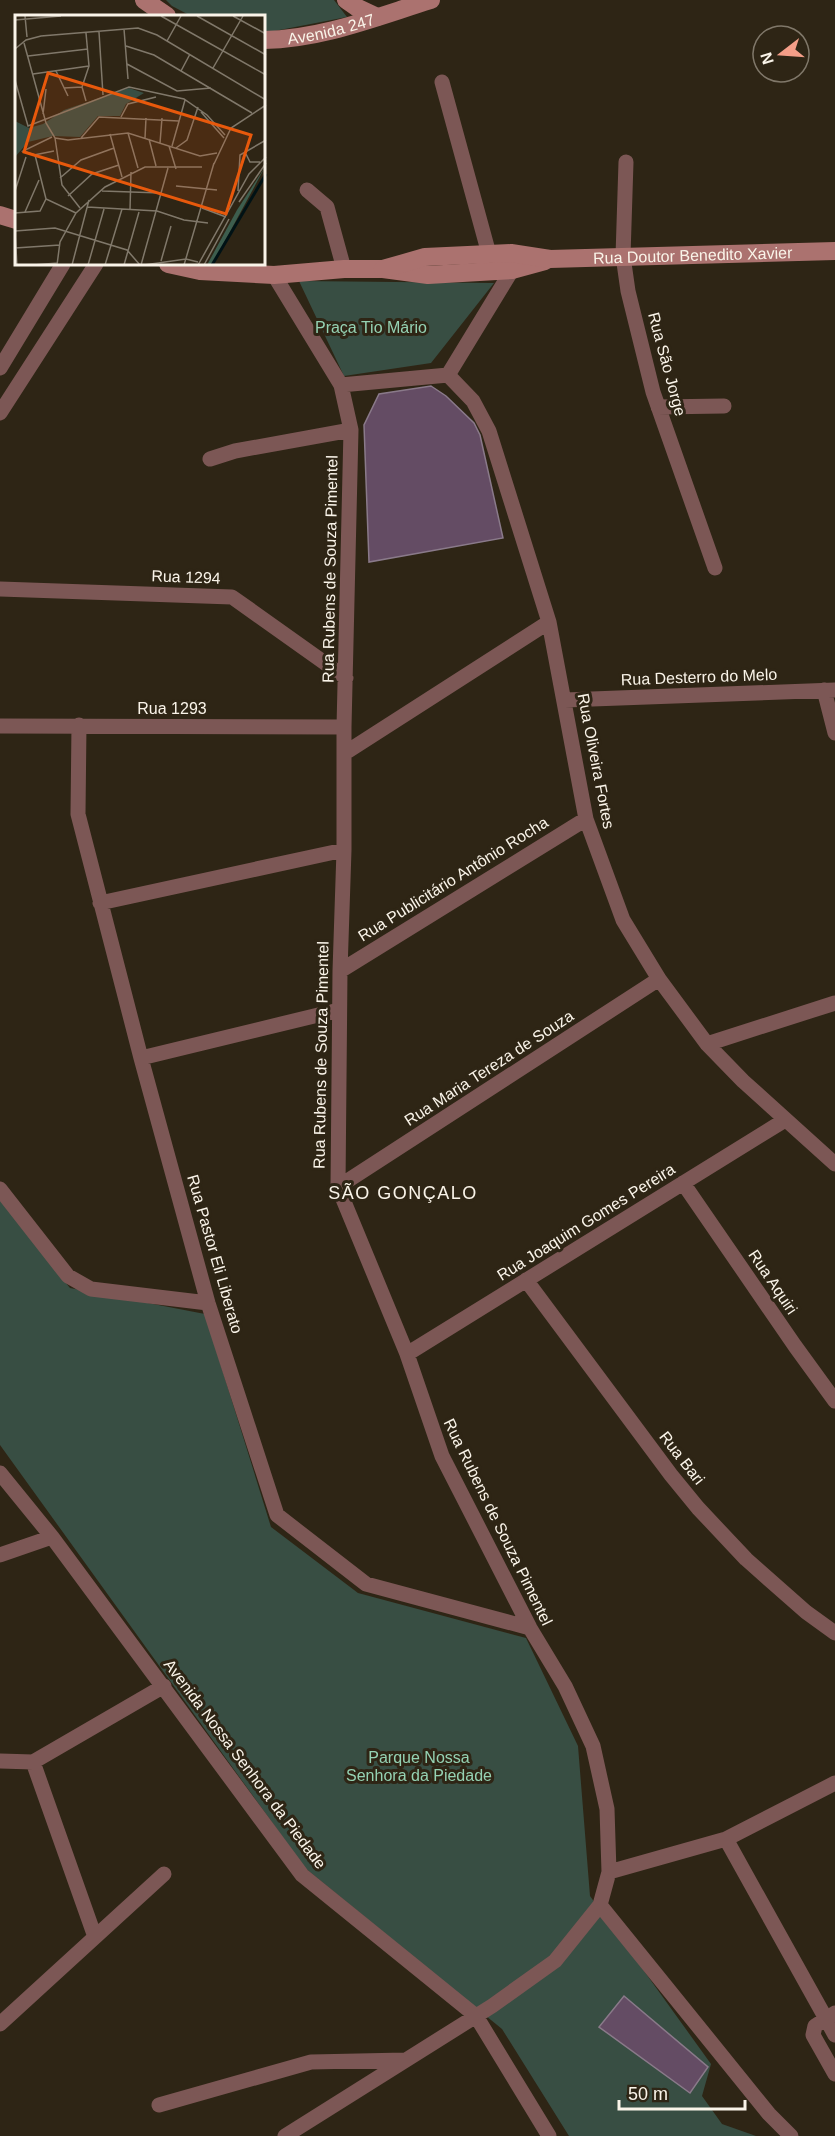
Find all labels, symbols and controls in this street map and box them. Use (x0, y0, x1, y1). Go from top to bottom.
street label: Avenida 247 (287, 10, 376, 47)
inset map (15, 15, 266, 266)
north arrow (751, 24, 811, 84)
text: N (757, 50, 777, 66)
street label: Rua Doutor Benedito Xavier (593, 244, 793, 266)
street label: Rua São Jorge (645, 310, 689, 418)
park label: Praça Tio Mário (315, 319, 427, 336)
street label: Rua Rubens de Souza Pimentel (320, 455, 340, 683)
street label: Rua 1294 (151, 567, 221, 587)
street label: Rua Desterro do Melo (620, 666, 778, 688)
street label: Rua Oliveira Fortes (575, 692, 617, 830)
street label: Rua 1293 (137, 700, 207, 717)
street label: Rua Publicitário Antônio Rocha (355, 813, 551, 945)
street label: Rua Rubens de Souza Pimentel (311, 941, 331, 1169)
street label: Rua Maria Tereza de Souza (401, 1007, 577, 1129)
street label: Rua Joaquim Gomes Pereira (494, 1160, 678, 1284)
street label: Rua Pastor Eli Liberato (184, 1173, 246, 1336)
district label: SÃO GONÇALO (328, 1182, 478, 1203)
street label: Rua Aquiri (745, 1247, 801, 1317)
street label: Rua Rubens de Souza Pimentel (440, 1416, 556, 1628)
street label: Rua Bari (656, 1428, 708, 1488)
street label: Avenida Nossa Senhora da Piedade (161, 1656, 329, 1872)
park label: Parque Nossa Senhora da Piedade (346, 1749, 492, 1784)
scale bar (619, 2073, 745, 2111)
text: 50 m (628, 2084, 668, 2104)

